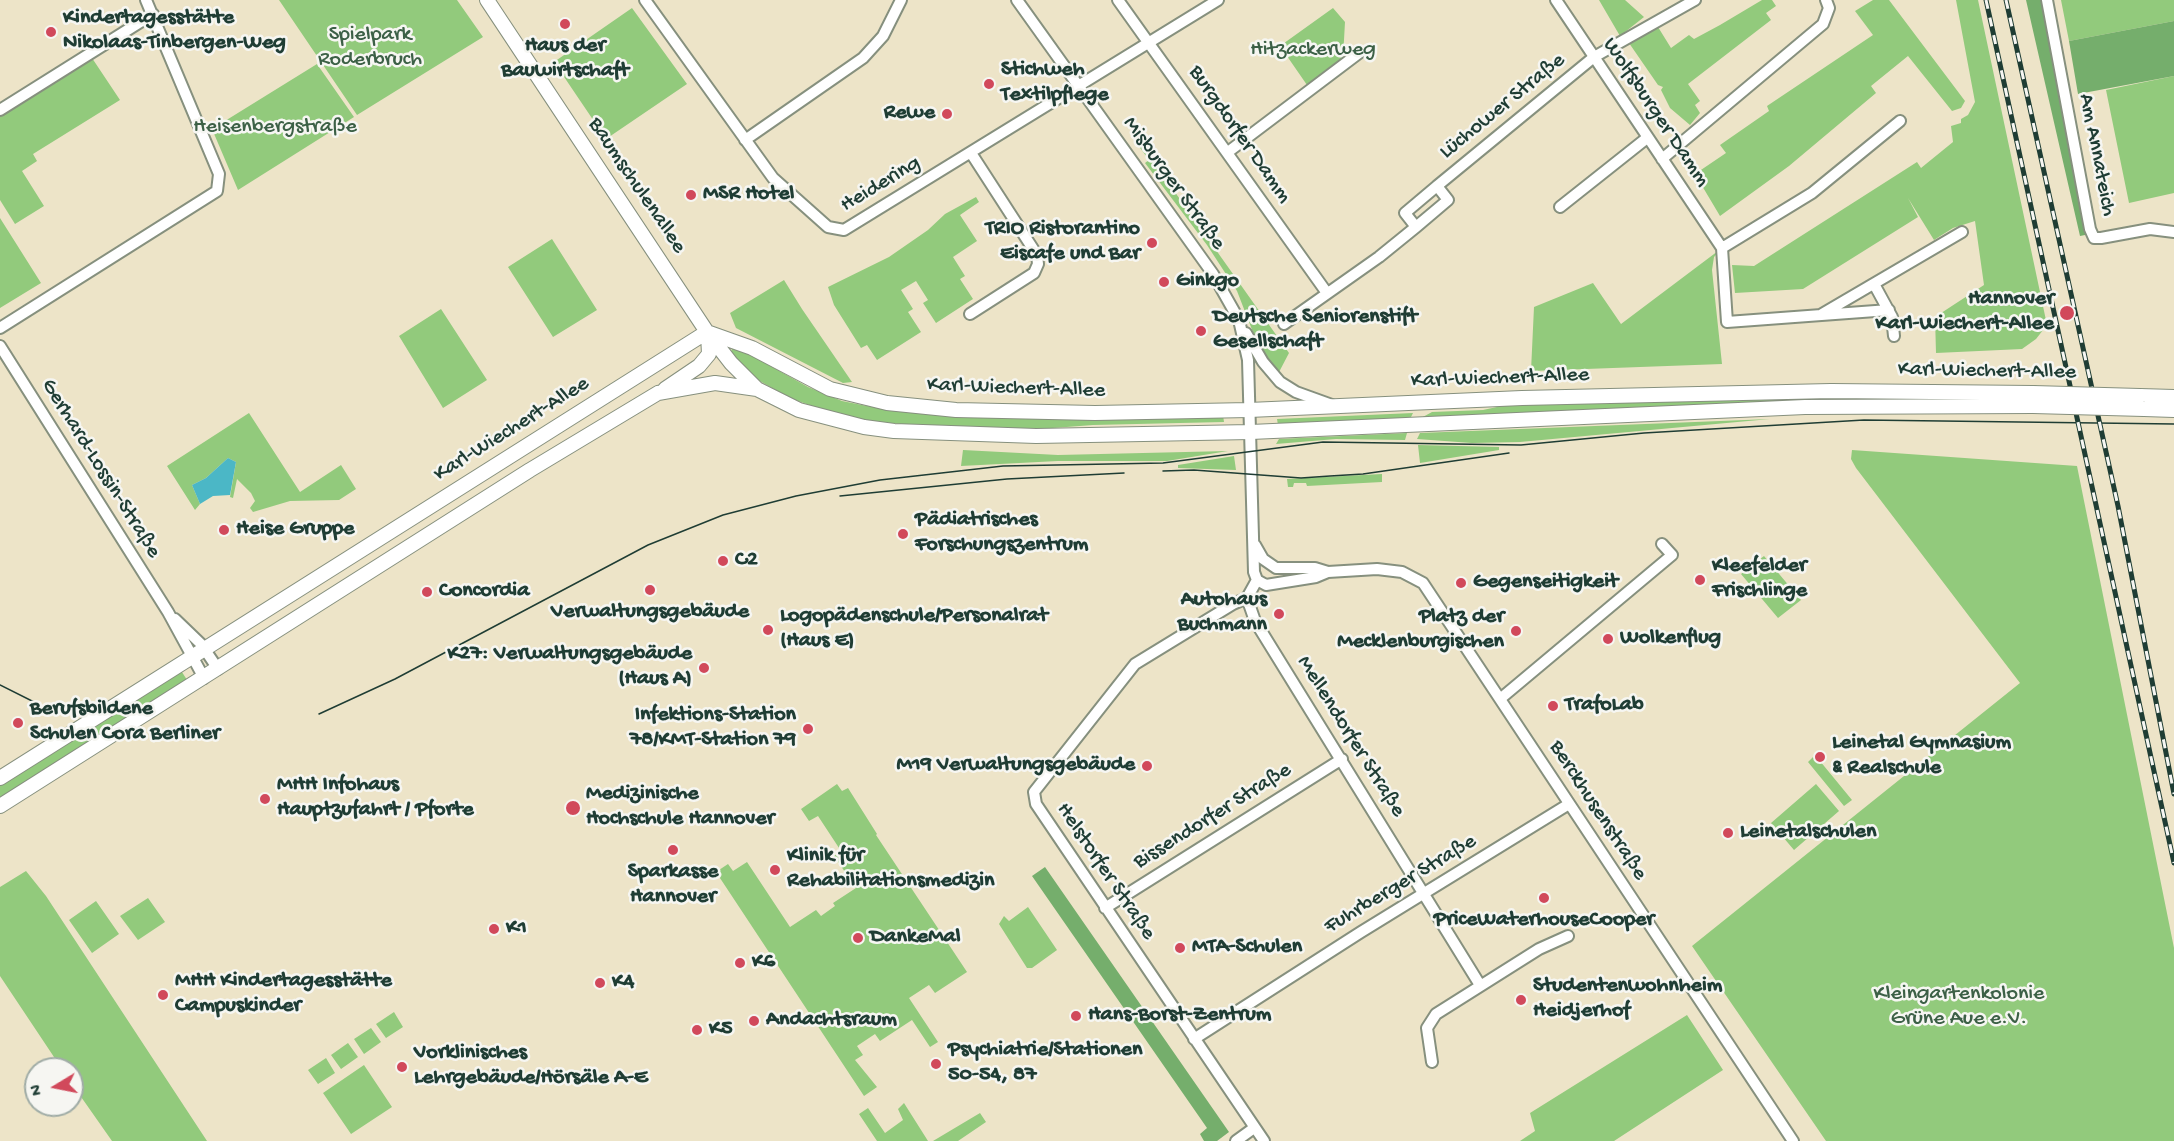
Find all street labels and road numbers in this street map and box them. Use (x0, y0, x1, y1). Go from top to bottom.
street label: Wolfsburger Damm (1595, 33, 1715, 193)
street label: Lüchower Straße (1435, 48, 1571, 166)
street label: Burgdorfer Damm (1181, 61, 1297, 209)
street label: Am Annateich (2071, 91, 2121, 219)
street label: Misburger Straße (1116, 112, 1230, 256)
street label: Baumschulenallee (581, 113, 691, 259)
street label: Heidering (836, 151, 926, 219)
street label: Karl-Wiechert-Allee (1898, 357, 2076, 387)
street label: Karl-Wiechert-Allee (1410, 363, 1590, 395)
street label: Karl-Wiechert-Allee (429, 372, 595, 488)
street label: Karl-Wiechert-Allee (926, 373, 1106, 405)
street label: Gerhard-Lossin-Straße (34, 375, 166, 563)
street label: Mellendorfer Straße (1290, 651, 1410, 823)
street label: Berckhusenstraße (1542, 736, 1652, 886)
street label: Bissendorfer Straße (1129, 758, 1297, 876)
street label: Helstorfer Straße (1049, 798, 1161, 946)
street label: Fuhrberger Straße (1320, 829, 1482, 941)

